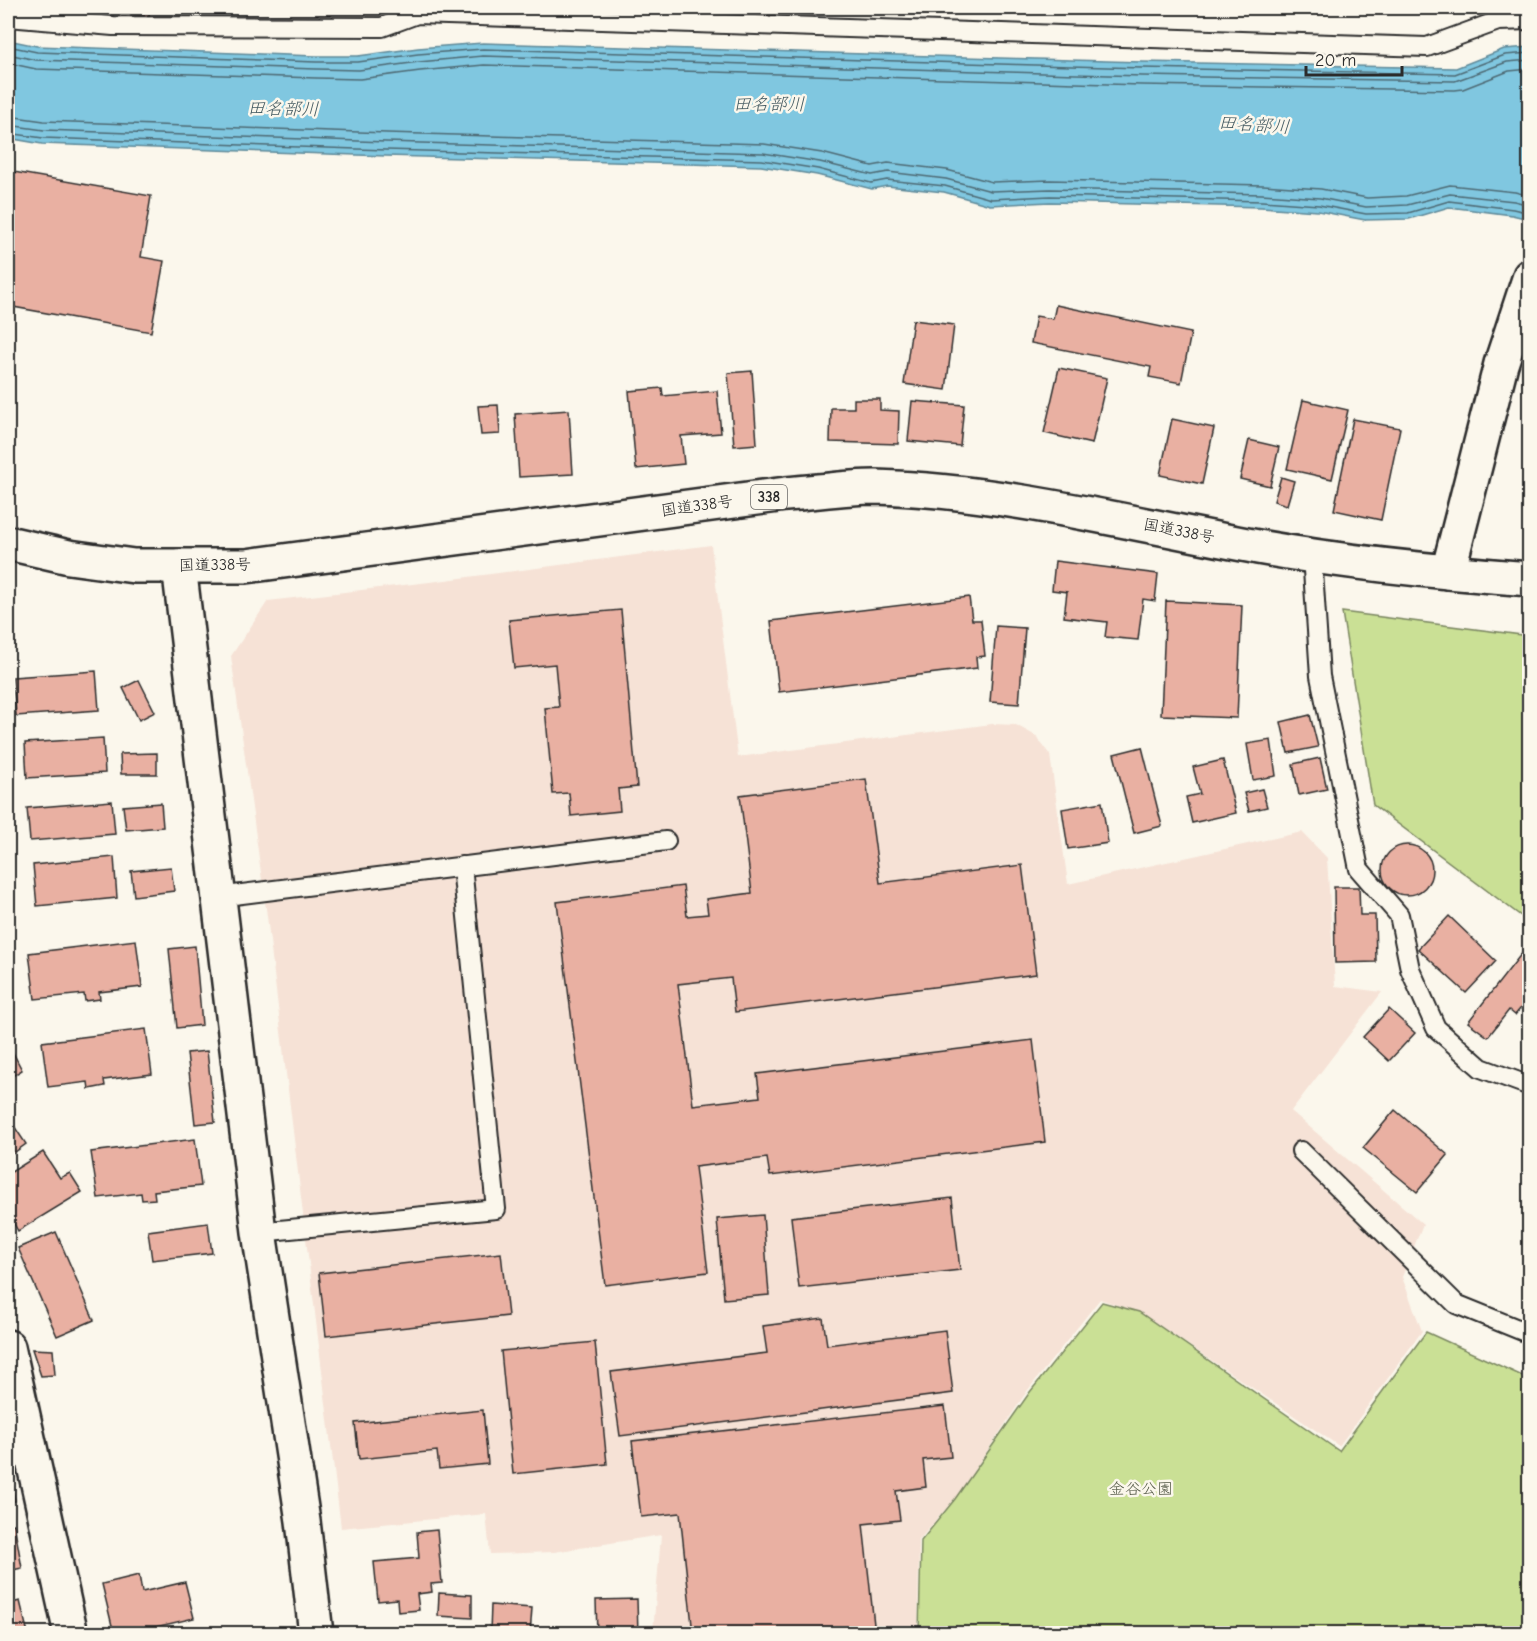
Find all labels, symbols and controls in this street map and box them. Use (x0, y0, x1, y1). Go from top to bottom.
scale bar (1306, 39, 1402, 77)
text: 20 m (1315, 50, 1356, 71)
water label: 田名部川 (733, 94, 805, 115)
water label: 田名部川 (247, 98, 319, 120)
water label: 田名部川 (1217, 112, 1291, 138)
road number: 338 (751, 485, 787, 509)
street label: 国道338号 (660, 492, 734, 520)
street label: 国道338号 (1142, 515, 1216, 547)
street label: 国道338号 (179, 555, 251, 575)
park label: 金谷公園 (1109, 1480, 1173, 1498)

